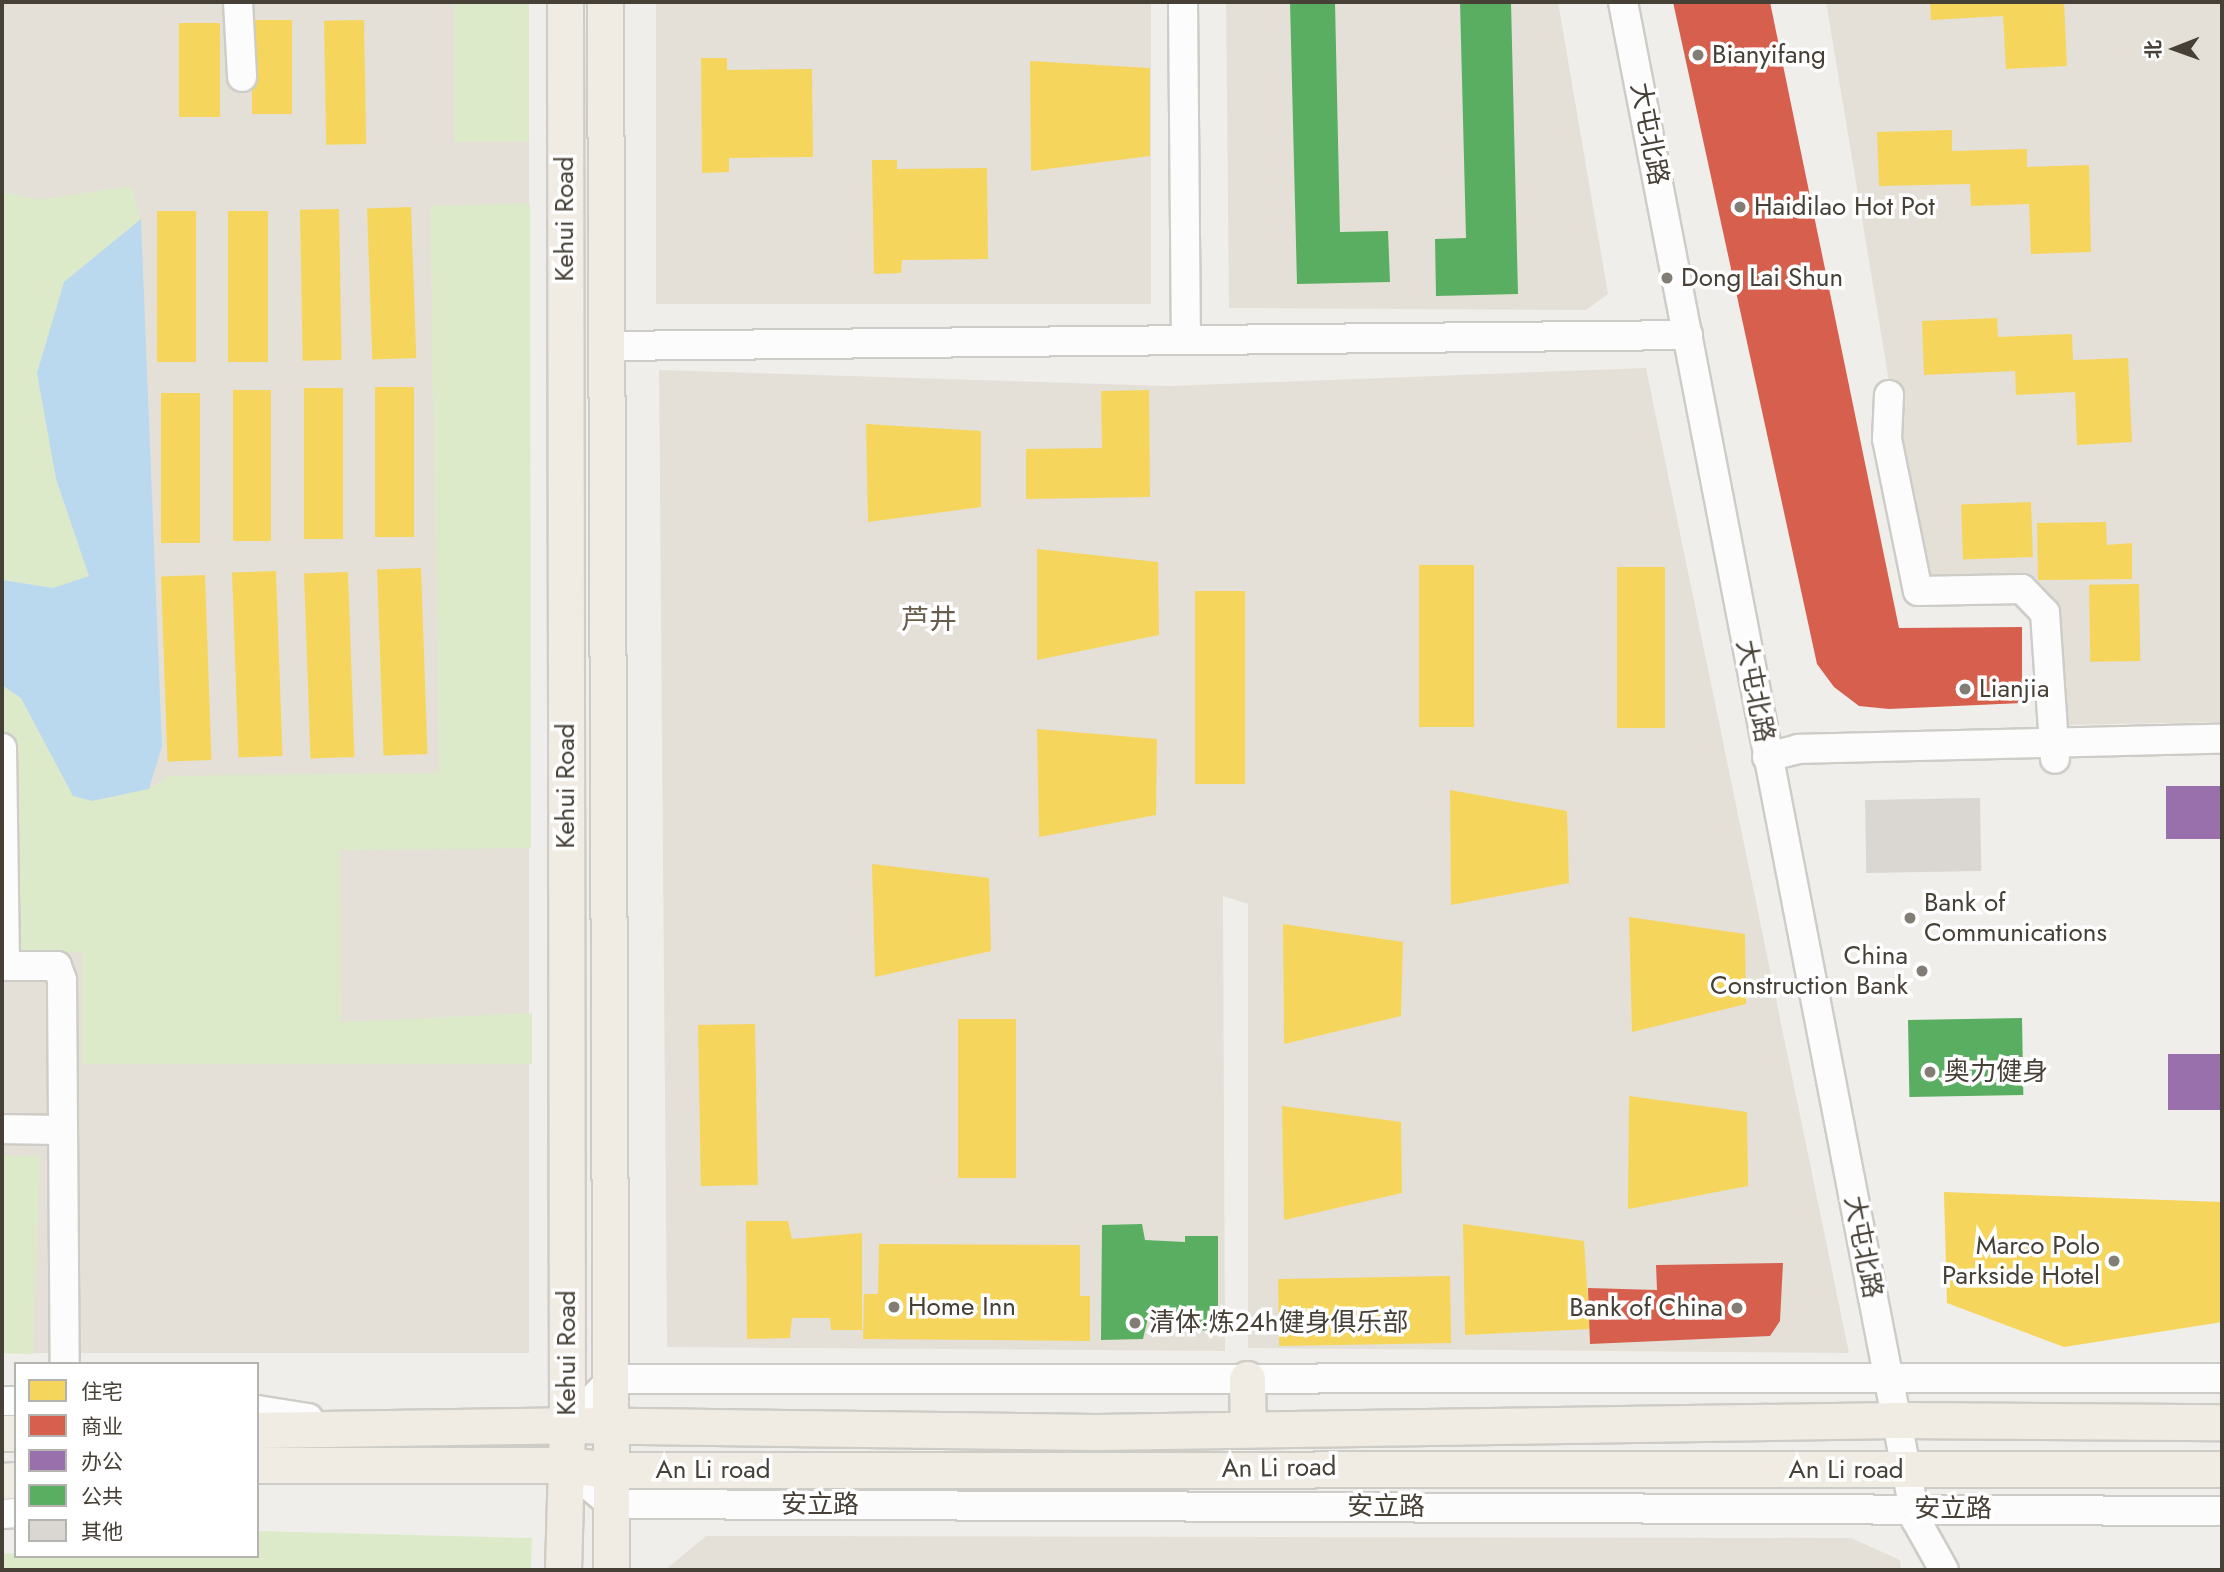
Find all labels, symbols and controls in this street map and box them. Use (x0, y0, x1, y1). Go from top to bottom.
north arrow (2140, 14, 2210, 84)
place label: Bianyifang (1712, 39, 1826, 71)
text: 北 (2140, 40, 2167, 59)
marker: Bianyifang (1690, 47, 1706, 63)
street label: 大屯北路 (1624, 80, 1674, 188)
street label: Kehui Road (549, 156, 581, 282)
place label: Haidilao Hot Pot (1754, 191, 1935, 223)
marker: Haidilao Hot Pot (1732, 199, 1748, 215)
place label: Dong Lai Shun (1681, 262, 1843, 294)
marker: Dong Lai Shun (1659, 270, 1675, 286)
district label: 芦井 (901, 603, 957, 637)
street label: 大屯北路 (1730, 637, 1780, 745)
place label: Lianjia (1979, 673, 2049, 705)
marker: Lianjia (1957, 681, 1973, 697)
street label: Kehui Road (550, 723, 582, 849)
place label: Bank of Communications (1924, 887, 2107, 948)
marker: Bank of Communications (1902, 910, 1918, 926)
place label: China Construction Bank (1710, 940, 1908, 1002)
marker: China Construction Bank (1914, 963, 1930, 979)
place label: 奥力健身 (1944, 1056, 2048, 1088)
marker: 奥力健身 (1922, 1064, 1938, 1080)
street label: 大屯北路 (1838, 1193, 1888, 1301)
place label: Marco Polo Parkside Hotel (1942, 1230, 2100, 1292)
marker: Marco Polo Parkside Hotel (2106, 1253, 2122, 1269)
street label: Kehui Road (551, 1290, 583, 1416)
place label: Home Inn (908, 1291, 1016, 1323)
place label: Bank of China (1569, 1292, 1723, 1324)
marker: Home Inn (886, 1299, 902, 1315)
marker: Bank of China (1729, 1300, 1745, 1316)
place label: 清体·炼24h健身俱乐部 (1149, 1307, 1408, 1339)
marker: 清体·炼24h健身俱乐部 (1127, 1315, 1143, 1331)
legend (14, 1362, 259, 1558)
text: 住宅 (81, 1377, 123, 1407)
text: 商业 (81, 1412, 123, 1442)
text: 办公 (81, 1447, 123, 1477)
street label: An Li road (1221, 1451, 1337, 1485)
street label: An Li road (656, 1454, 770, 1486)
street label: An Li road (1789, 1454, 1903, 1486)
text: 公共 (81, 1482, 123, 1512)
street label: 安立路 (781, 1489, 859, 1521)
street label: 安立路 (1347, 1491, 1425, 1523)
street label: 安立路 (1914, 1493, 1992, 1525)
text: 其他 (81, 1517, 123, 1547)

